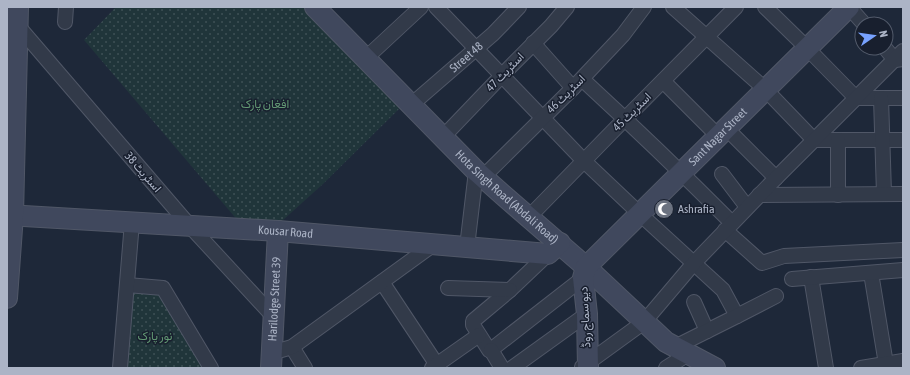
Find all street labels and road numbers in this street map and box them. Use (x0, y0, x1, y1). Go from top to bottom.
street label: Street 48 (447, 39, 486, 75)
street label: اسٹریٹ 47 (483, 50, 528, 95)
street label: اسٹریٹ 46 (544, 72, 589, 117)
street label: اسٹریٹ 45 (610, 90, 655, 135)
street label: Sant Nagar Street (686, 104, 750, 169)
street label: Hota Singh Road (Abdali Road) (452, 147, 561, 247)
street label: اسٹریٹ 38 (121, 149, 164, 196)
street label: Kousar Road (258, 223, 314, 241)
street label: Harilodge Street 39 (265, 256, 284, 342)
street label: دیو سماج روڈ (576, 286, 596, 348)

